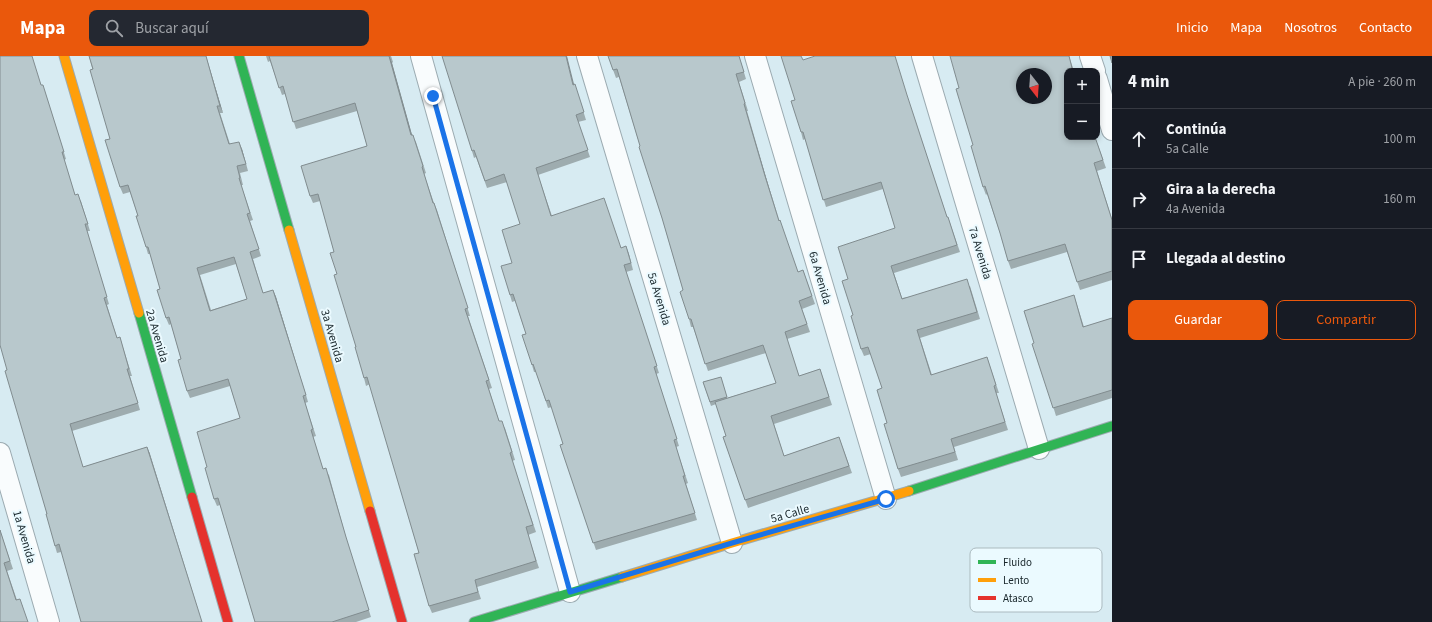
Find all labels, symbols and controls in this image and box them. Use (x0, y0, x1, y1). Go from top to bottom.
search box (89, 10, 369, 46)
text: Mapa (20, 15, 65, 42)
icon: search (103, 17, 125, 39)
text: Buscar aquí (135, 18, 209, 39)
text: Inicio (1176, 18, 1208, 38)
text: Mapa (1230, 18, 1262, 38)
text: Nosotros (1284, 18, 1337, 38)
text: Contacto (1359, 18, 1412, 38)
north arrow (1016, 68, 1052, 104)
map controls (1064, 68, 1100, 140)
button: + (1064, 68, 1100, 104)
text: 4 min (1128, 70, 1169, 94)
text: A pie · 260 m (1348, 73, 1416, 91)
route end (424, 87, 442, 105)
button: − (1064, 104, 1100, 140)
text: Continúa (1166, 119, 1227, 140)
icon: ahead (1128, 128, 1150, 150)
text: 100 m (1383, 130, 1416, 148)
text: 5a Calle (1166, 140, 1209, 158)
text: Gira a la derecha (1166, 179, 1276, 200)
icon: right (1128, 188, 1150, 210)
text: 160 m (1383, 190, 1416, 208)
text: 4a Avenida (1166, 200, 1225, 218)
street label: 7a Avenida (964, 224, 996, 282)
icon: arrive (1128, 248, 1150, 270)
text: Llegada al destino (1166, 248, 1286, 269)
street label: 6a Avenida (804, 249, 836, 307)
street label: 5a Avenida (643, 270, 675, 328)
button: Guardar (1128, 300, 1268, 340)
button: Compartir (1276, 300, 1416, 340)
street label: 2a Avenida (141, 307, 173, 365)
street label: 3a Avenida (316, 307, 348, 365)
route start (877, 490, 895, 508)
street label: 5a Calle (769, 500, 811, 528)
street label: 1a Avenida (8, 508, 40, 566)
legend (970, 548, 1102, 612)
text: Fluido (1003, 555, 1032, 570)
text: Lento (1003, 573, 1029, 588)
text: Atasco (1003, 591, 1033, 606)

